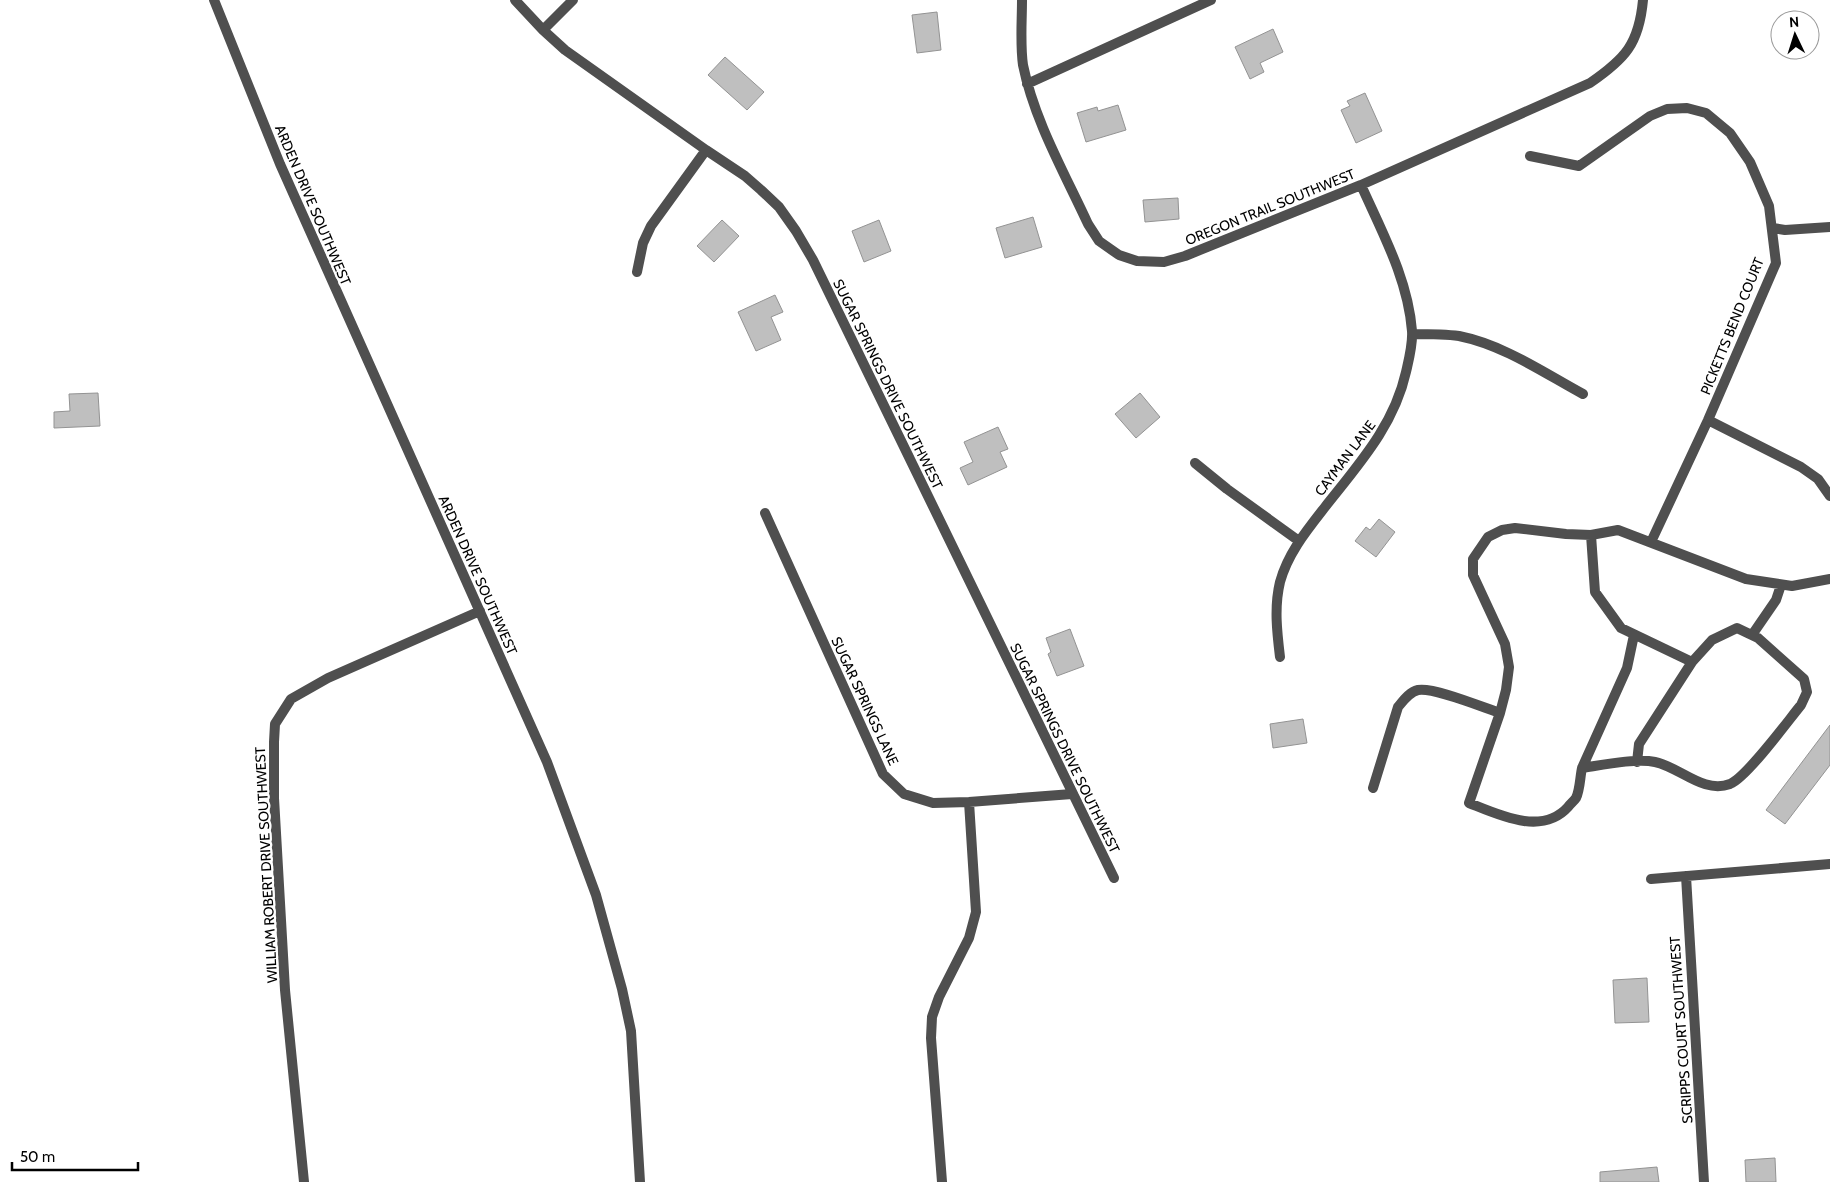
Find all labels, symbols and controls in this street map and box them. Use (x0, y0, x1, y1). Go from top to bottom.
north arrow (1770, 10, 1820, 60)
text: N (1789, 13, 1800, 31)
street label: ARDEN DRIVE SOUTHWEST (271, 122, 355, 289)
street label: OREGON TRAIL SOUTHWEST (1183, 164, 1358, 249)
street label: PICKETTS BEND COURT (1696, 254, 1768, 397)
street label: SUGAR SPRINGS DRIVE SOUTHWEST (829, 276, 947, 492)
street label: CAYMAN LANE (1311, 416, 1379, 499)
street label: ARDEN DRIVE SOUTHWEST (435, 492, 522, 658)
street label: SUGAR SPRINGS LANE (827, 634, 903, 768)
street label: SUGAR SPRINGS DRIVE SOUTHWEST (1006, 640, 1124, 856)
street label: WILLIAM ROBERT DRIVE SOUTHWEST (251, 746, 281, 984)
street label: SCRIPPS COURT SOUTHWEST (1665, 935, 1697, 1124)
scale bar (12, 1140, 139, 1172)
text: 50 m (20, 1148, 55, 1166)

